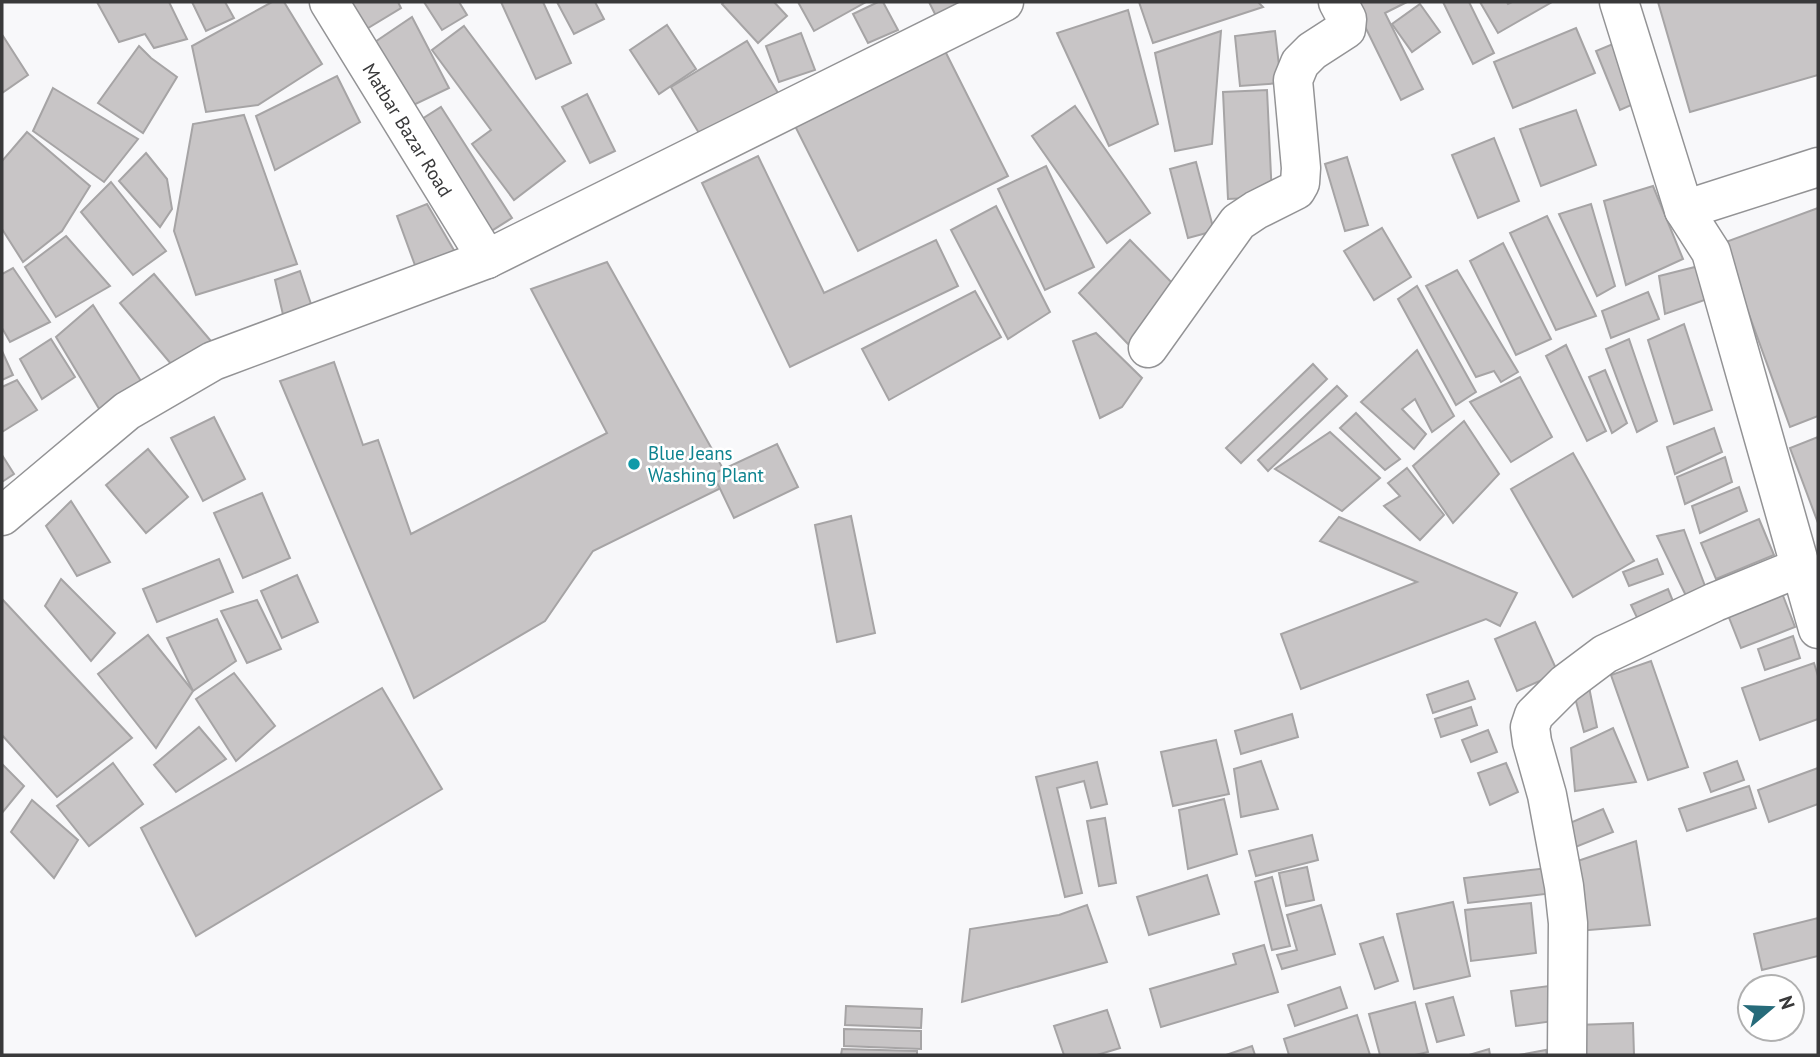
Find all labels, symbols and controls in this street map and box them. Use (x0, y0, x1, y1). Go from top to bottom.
street label: Matbar Bazar Road (357, 59, 458, 201)
place label: Blue Jeans Washing Plant (648, 441, 765, 487)
marker: Blue Jeans Washing Plant (626, 456, 642, 472)
north arrow (1736, 973, 1806, 1043)
text: N (1774, 993, 1800, 1012)

